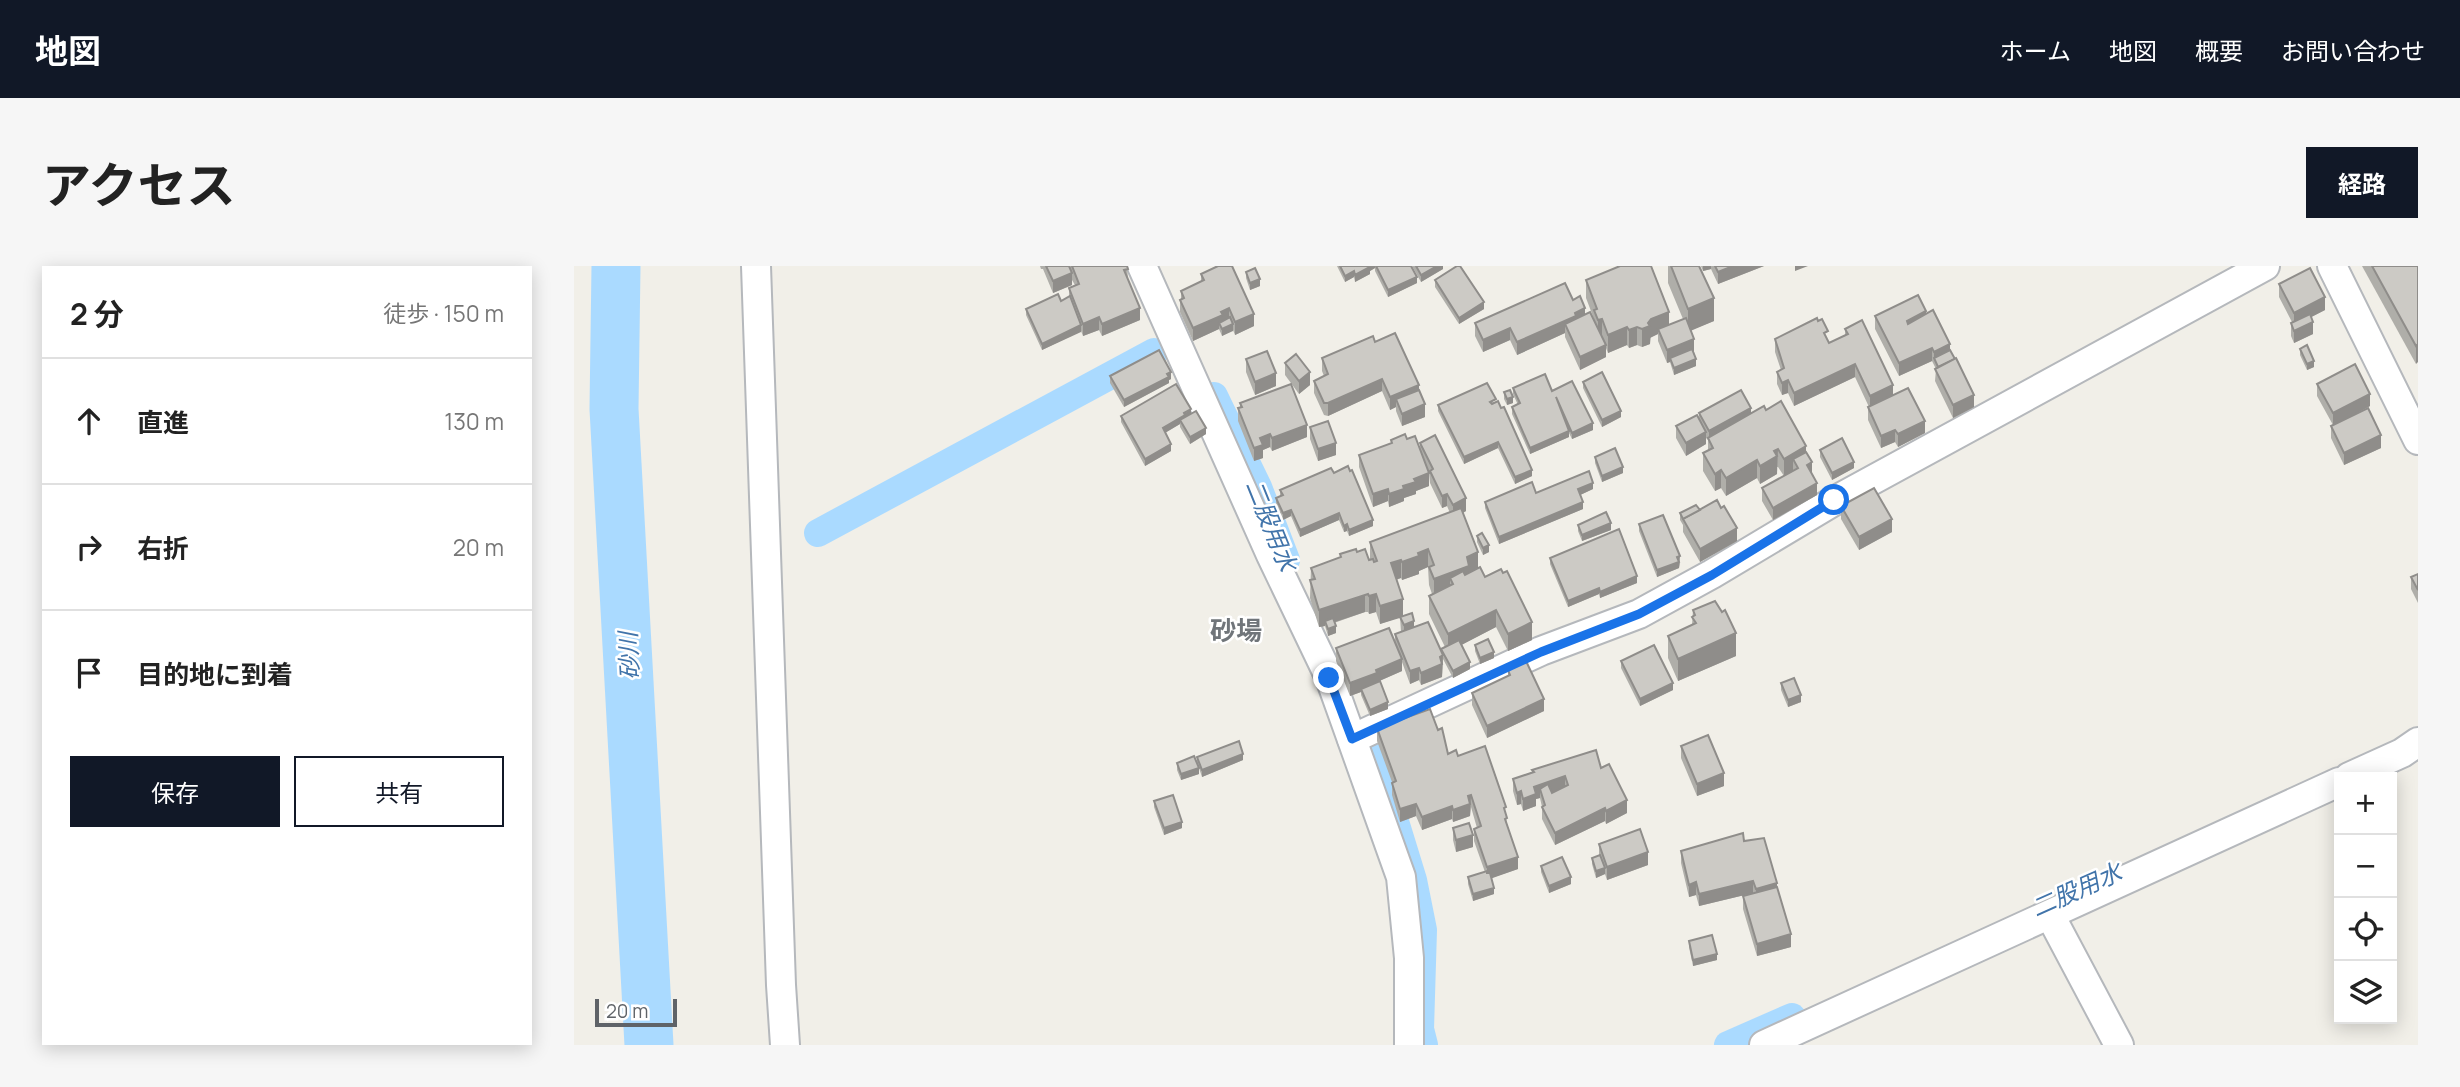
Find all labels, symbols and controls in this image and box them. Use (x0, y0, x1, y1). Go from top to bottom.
text: 地図 (35, 28, 101, 73)
text: ホーム (2000, 34, 2071, 67)
text: 地図 (2109, 34, 2157, 67)
text: 概要 (2195, 34, 2243, 67)
text: お問い合わせ (2281, 34, 2425, 67)
button: 経路 (2306, 147, 2418, 218)
text: アクセス (42, 151, 236, 218)
text: 2 分 (70, 293, 124, 334)
text: 徒歩 · 150 m (383, 297, 504, 329)
icon: ahead (70, 402, 108, 440)
text: 直進 (137, 404, 189, 440)
text: 130 m (444, 405, 504, 437)
water label: 二股用水 (1239, 474, 1306, 578)
route start (1818, 484, 1849, 515)
icon: right (70, 528, 108, 566)
text: 右折 (137, 530, 189, 566)
text: 20 m (453, 531, 504, 563)
district label: 砂場 (1210, 612, 1262, 648)
water label: 砂川 (610, 628, 646, 681)
icon: arrive (70, 654, 108, 692)
text: 目的地に到着 (137, 656, 293, 692)
route end (1313, 662, 1344, 693)
button: 保存 (70, 756, 280, 827)
button: 共有 (294, 756, 504, 827)
map controls (2334, 772, 2397, 1024)
button: + (2334, 772, 2397, 835)
button: − (2334, 835, 2397, 898)
water label: 二股用水 (2025, 853, 2129, 924)
button: locate (2334, 898, 2397, 961)
button: layers (2334, 961, 2397, 1024)
scale bar (595, 996, 677, 1028)
text: 20 m (606, 998, 648, 1024)

